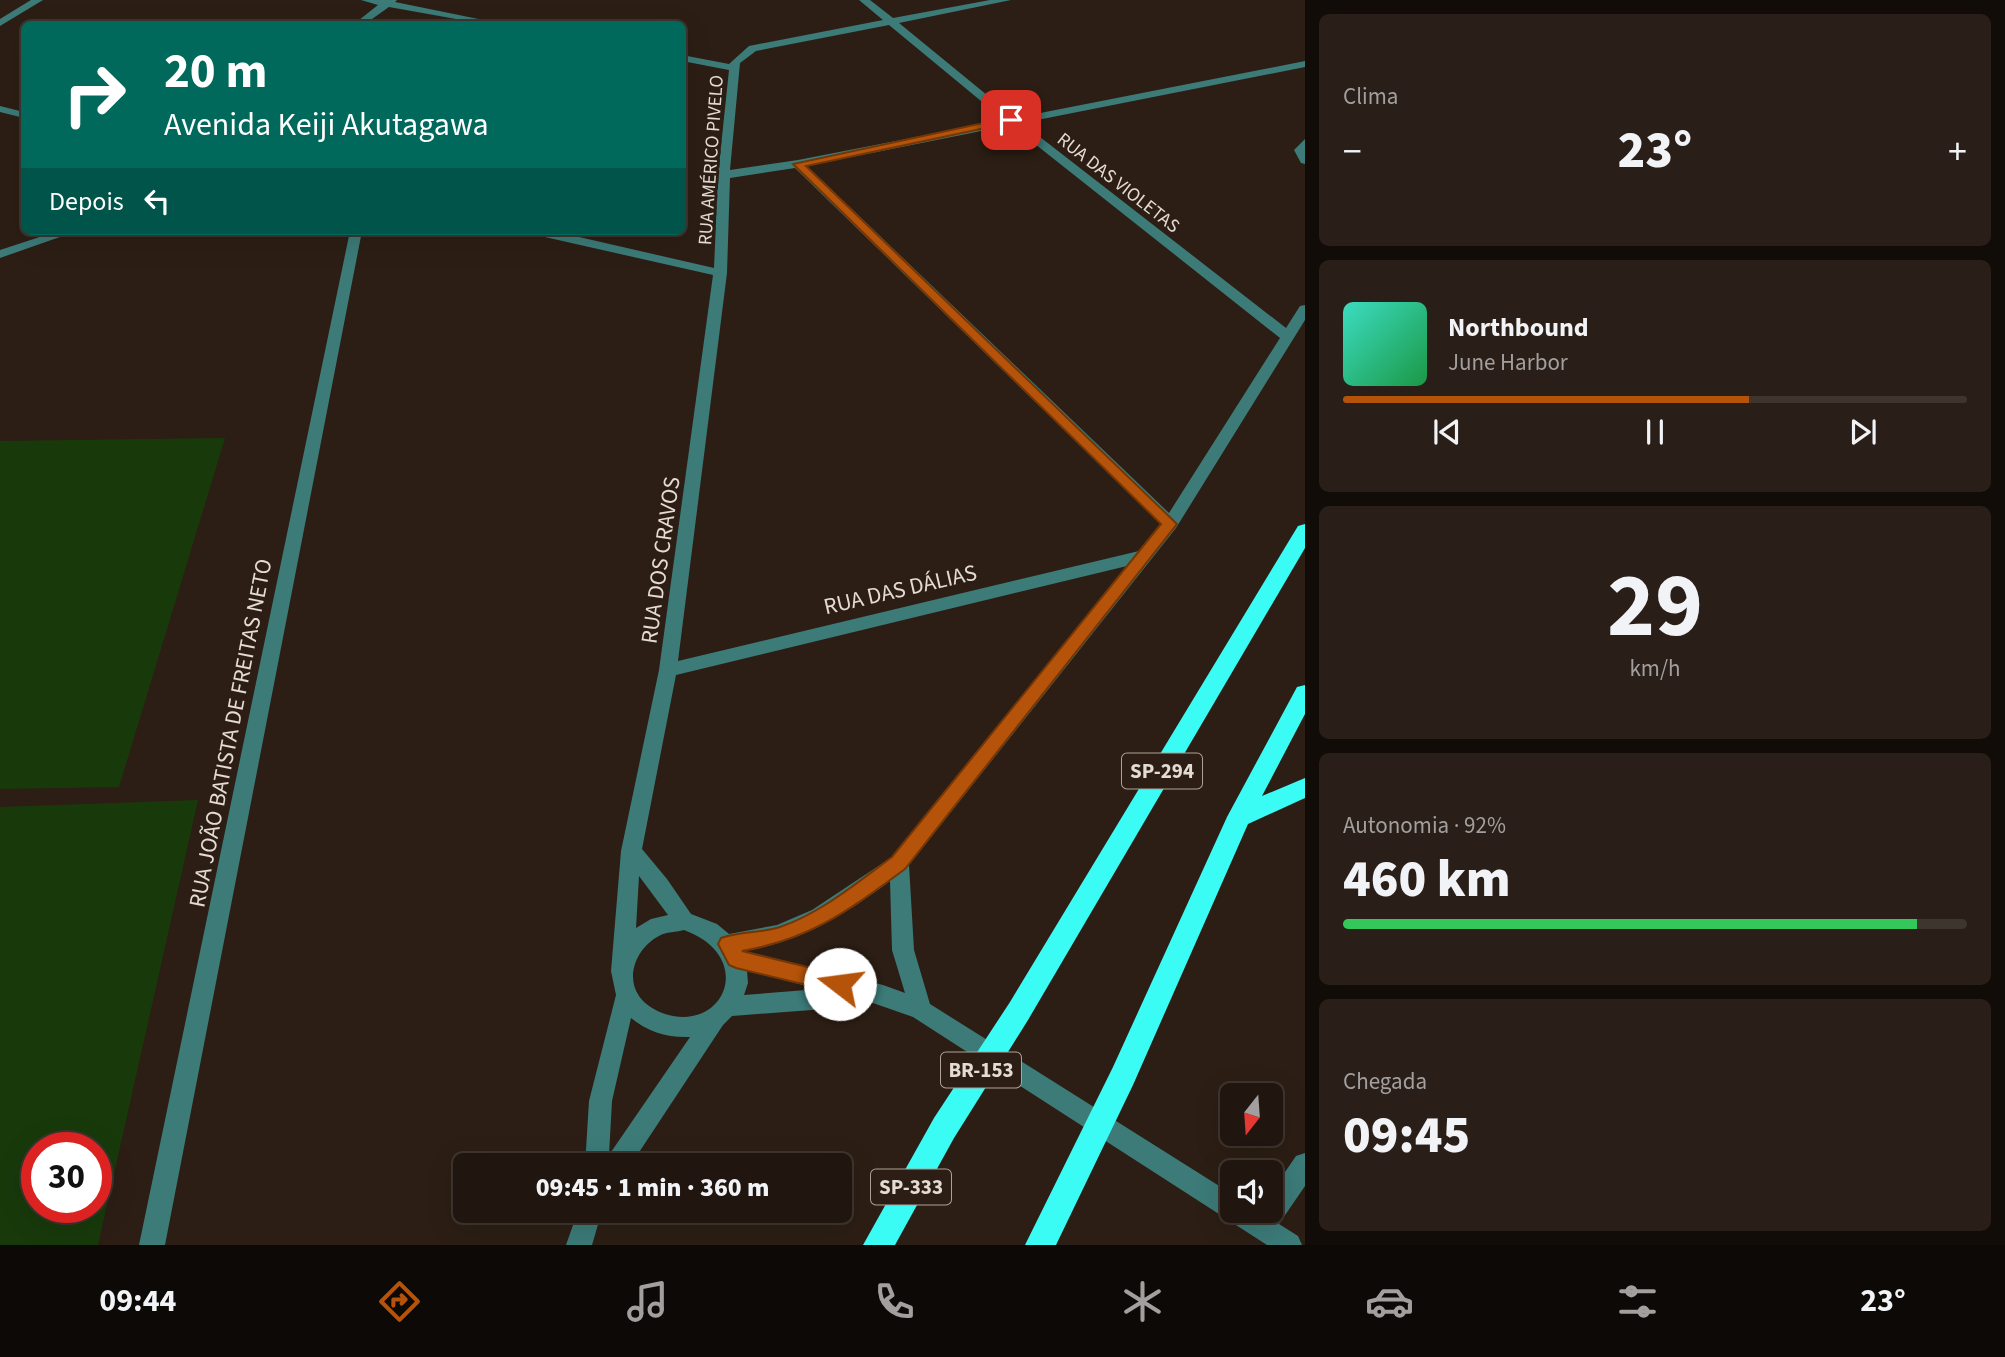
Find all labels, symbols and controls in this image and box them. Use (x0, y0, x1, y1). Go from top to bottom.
text: 20 m (164, 37, 268, 107)
icon: right (49, 49, 140, 140)
street label: RUA AMÉRICO PIVELO (692, 74, 731, 246)
text: Clima (1343, 80, 1398, 113)
pin (981, 90, 1041, 150)
icon: arrive (992, 101, 1030, 139)
text: Avenida Keiji Akutagawa (164, 102, 489, 148)
text: 23° (1618, 114, 1692, 188)
text: − (1343, 125, 1362, 179)
text: + (1948, 125, 1967, 179)
street label: RUA DAS VIOLETAS (1051, 127, 1185, 240)
icon: left (138, 182, 176, 220)
text: Depois (49, 183, 124, 220)
text: Northbound (1448, 309, 1589, 346)
text: June Harbor (1448, 346, 1568, 379)
icon: previous (1428, 413, 1466, 451)
icon: pause (1636, 413, 1674, 451)
icon: next (1844, 413, 1882, 451)
street label: RUA DOS CRAVOS (632, 474, 689, 646)
text: 29 (1607, 542, 1703, 671)
street label: RUA JOÃO BATISTA DE FREITAS NETO (180, 556, 281, 910)
street label: RUA DAS DÁLIAS (820, 556, 980, 623)
text: km/h (1629, 652, 1681, 685)
road number: SP-294 (1122, 754, 1202, 788)
text: Autonomia · 92% (1343, 809, 1506, 842)
text: 460 km (1343, 843, 1511, 917)
position arrow (803, 947, 877, 1021)
road number: BR-153 (941, 1052, 1021, 1088)
text: Chegada (1343, 1065, 1427, 1098)
north arrow (1220, 1083, 1283, 1146)
map controls (1220, 1083, 1283, 1223)
text: 09:45 (1343, 1099, 1470, 1173)
speed limit sign: 30 (21, 1132, 112, 1223)
button: sound (1220, 1160, 1283, 1223)
text: 09:45 · 1 min · 360 m (536, 1169, 769, 1206)
road number: SP-333 (871, 1170, 951, 1204)
icon: directions (375, 1277, 424, 1326)
icon: music (623, 1277, 672, 1326)
icon: phone (870, 1277, 919, 1326)
icon: climate (1118, 1277, 1167, 1326)
icon: car (1365, 1277, 1414, 1326)
icon: filters (1613, 1277, 1662, 1326)
text: 09:44 (99, 1278, 176, 1324)
text: 23° (1860, 1278, 1906, 1324)

